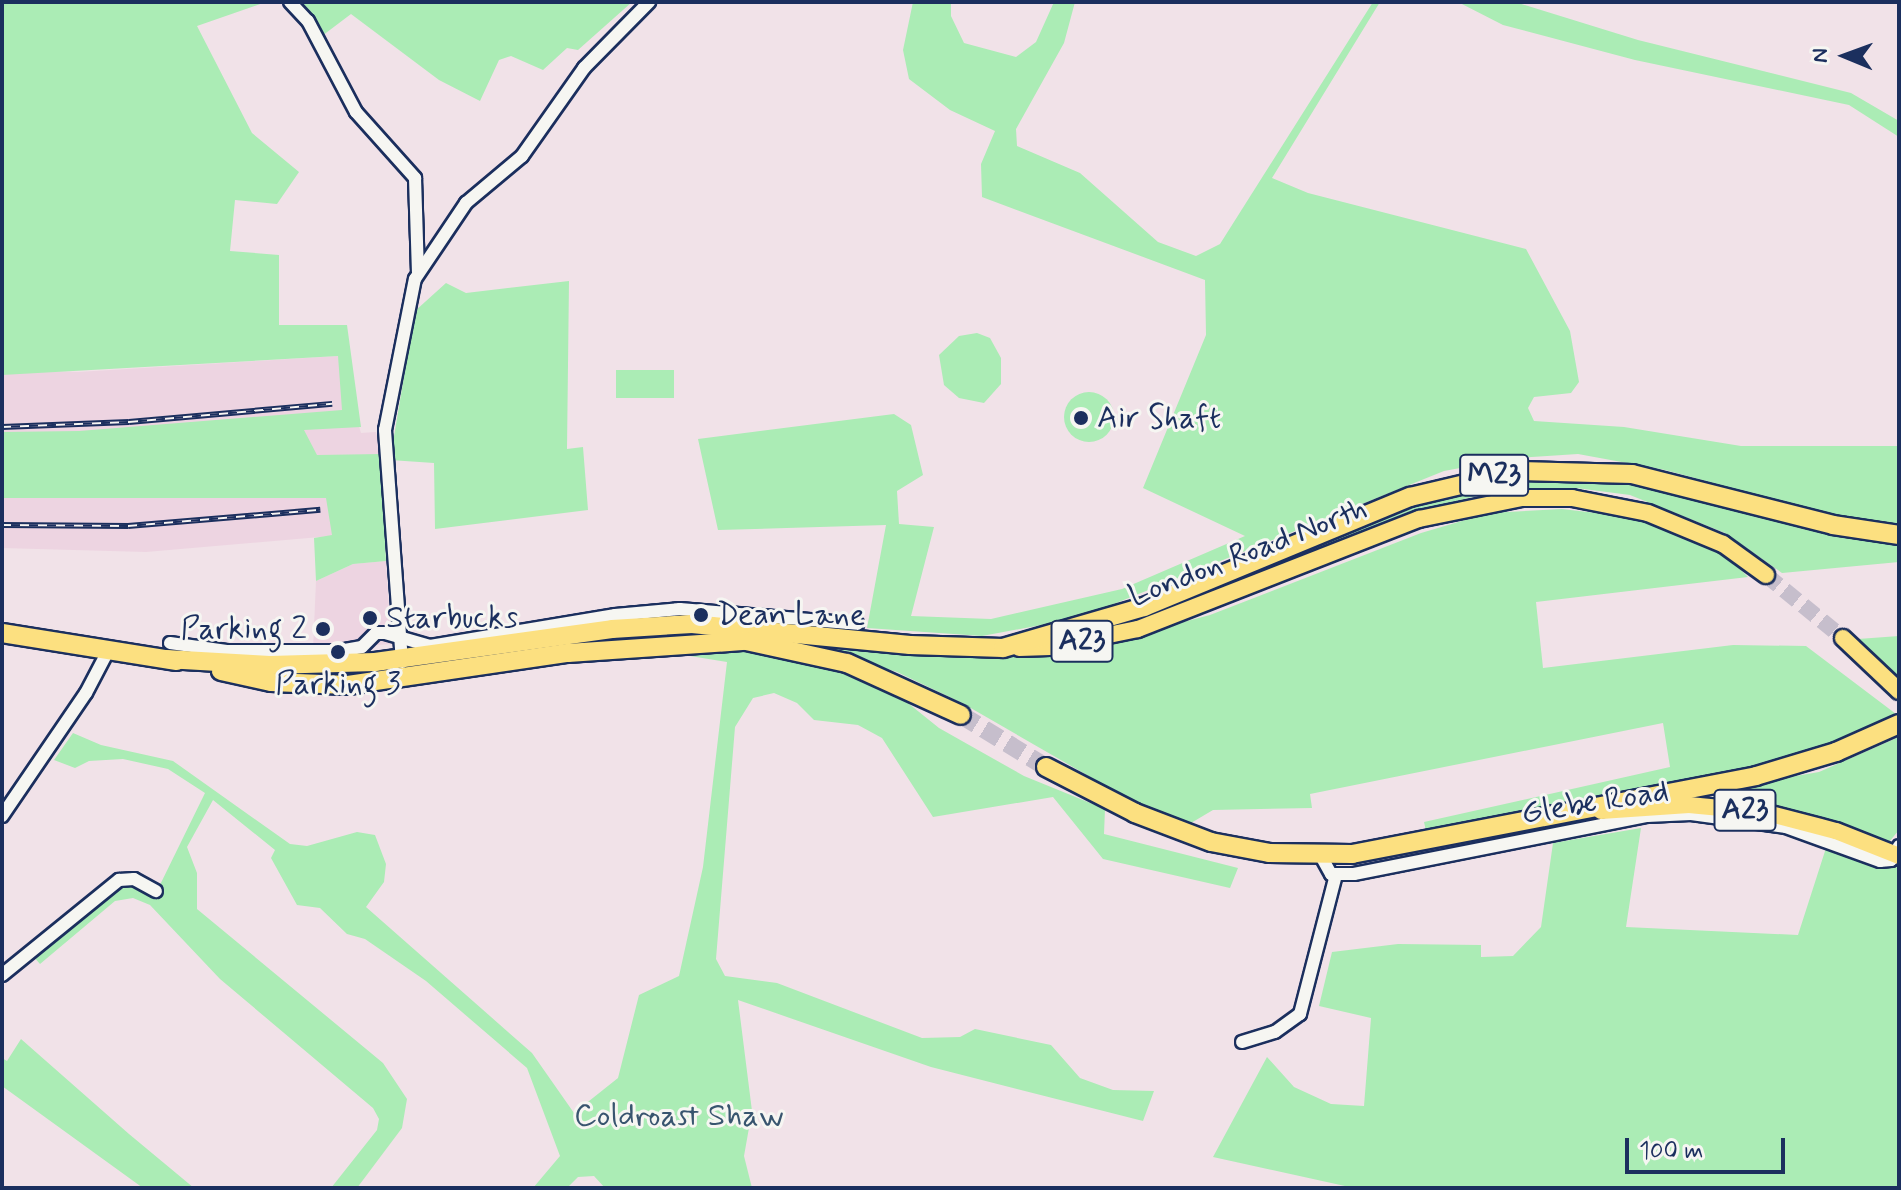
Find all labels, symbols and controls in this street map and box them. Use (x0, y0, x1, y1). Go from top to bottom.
north arrow (1805, 16, 1885, 96)
text: N (1807, 48, 1835, 63)
place label: Air Shaft (1097, 399, 1230, 437)
marker: Air Shaft (1072, 409, 1090, 427)
road number: M23 (1458, 449, 1530, 501)
street label: London Road North (1123, 490, 1373, 616)
place label: Dean Lane (717, 596, 864, 634)
place label: Starbucks (386, 599, 518, 637)
marker: Dean Lane (692, 606, 710, 624)
marker: Starbucks (361, 609, 379, 627)
place label: Parking 2 (180, 610, 307, 648)
road number: A23 (1050, 615, 1114, 667)
marker: Parking 2 (314, 620, 332, 638)
marker: Parking 3 (329, 643, 347, 661)
place label: Parking 3 (275, 665, 401, 703)
street label: Glebe Road (1519, 772, 1671, 834)
road number: A23 (1713, 784, 1777, 836)
park label: Coldroast Shaw (574, 1097, 784, 1135)
scale bar (1629, 1122, 1789, 1172)
text: 100 m (1639, 1136, 1703, 1167)

